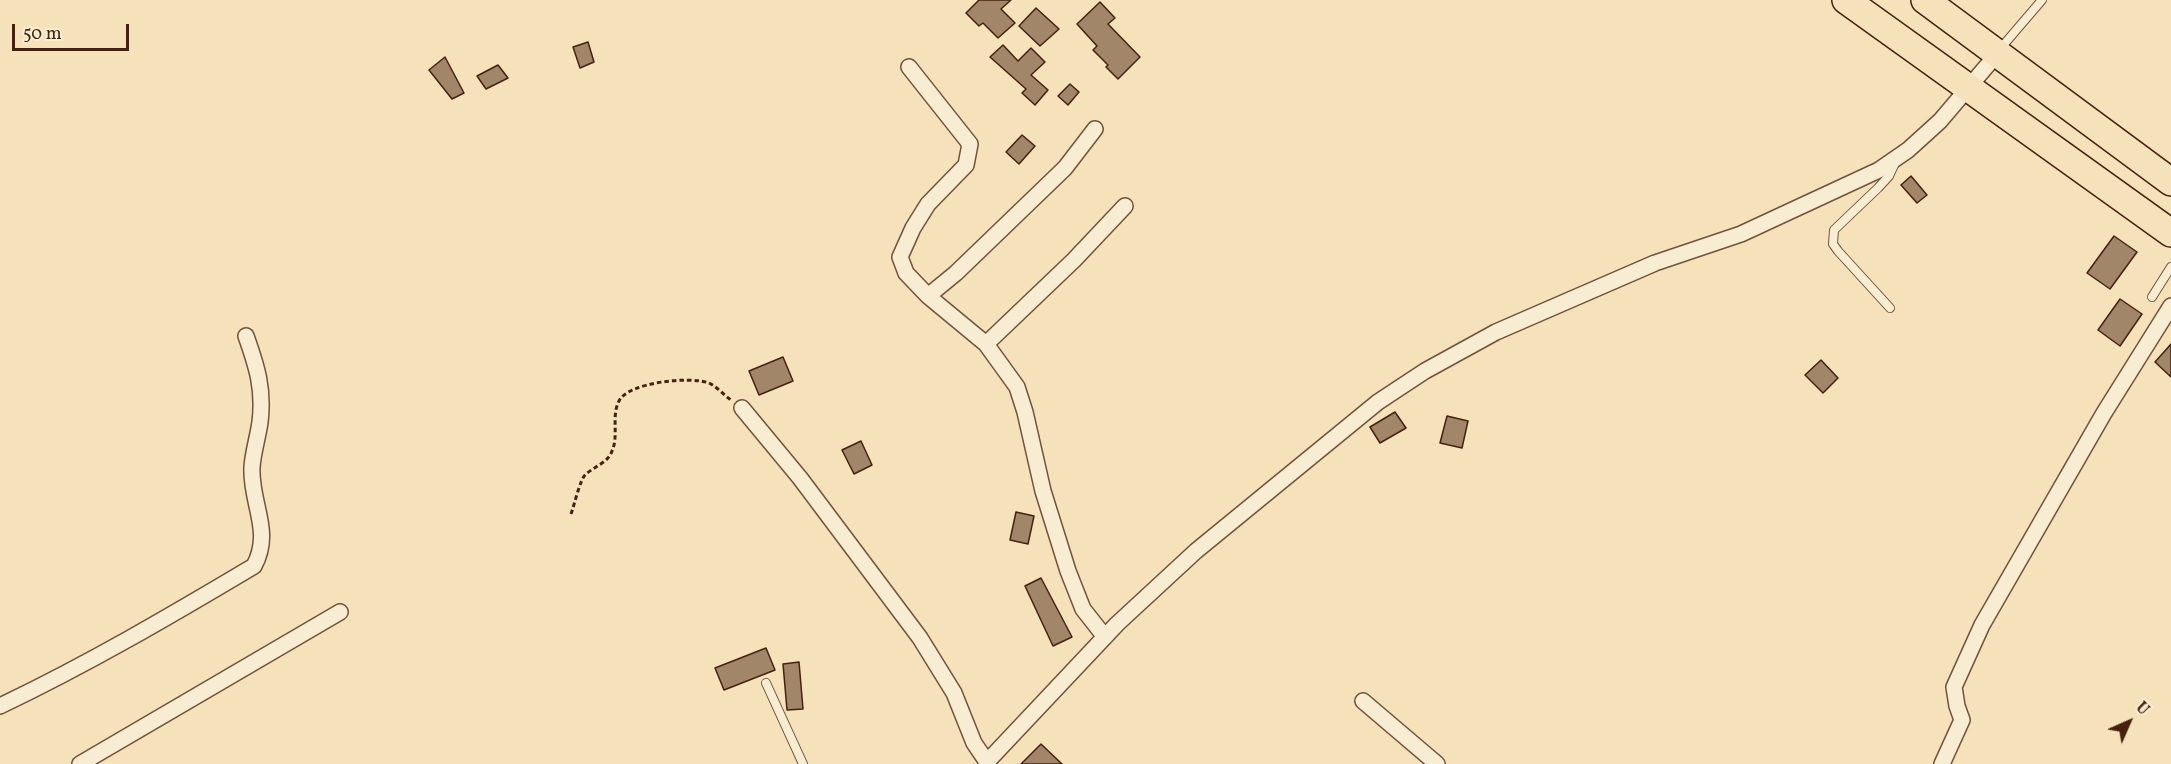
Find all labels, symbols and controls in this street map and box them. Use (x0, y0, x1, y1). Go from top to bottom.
scale bar (15, 12, 132, 50)
text: 50 m (23, 22, 62, 47)
north arrow (2099, 692, 2159, 752)
text: U (2130, 698, 2153, 721)

